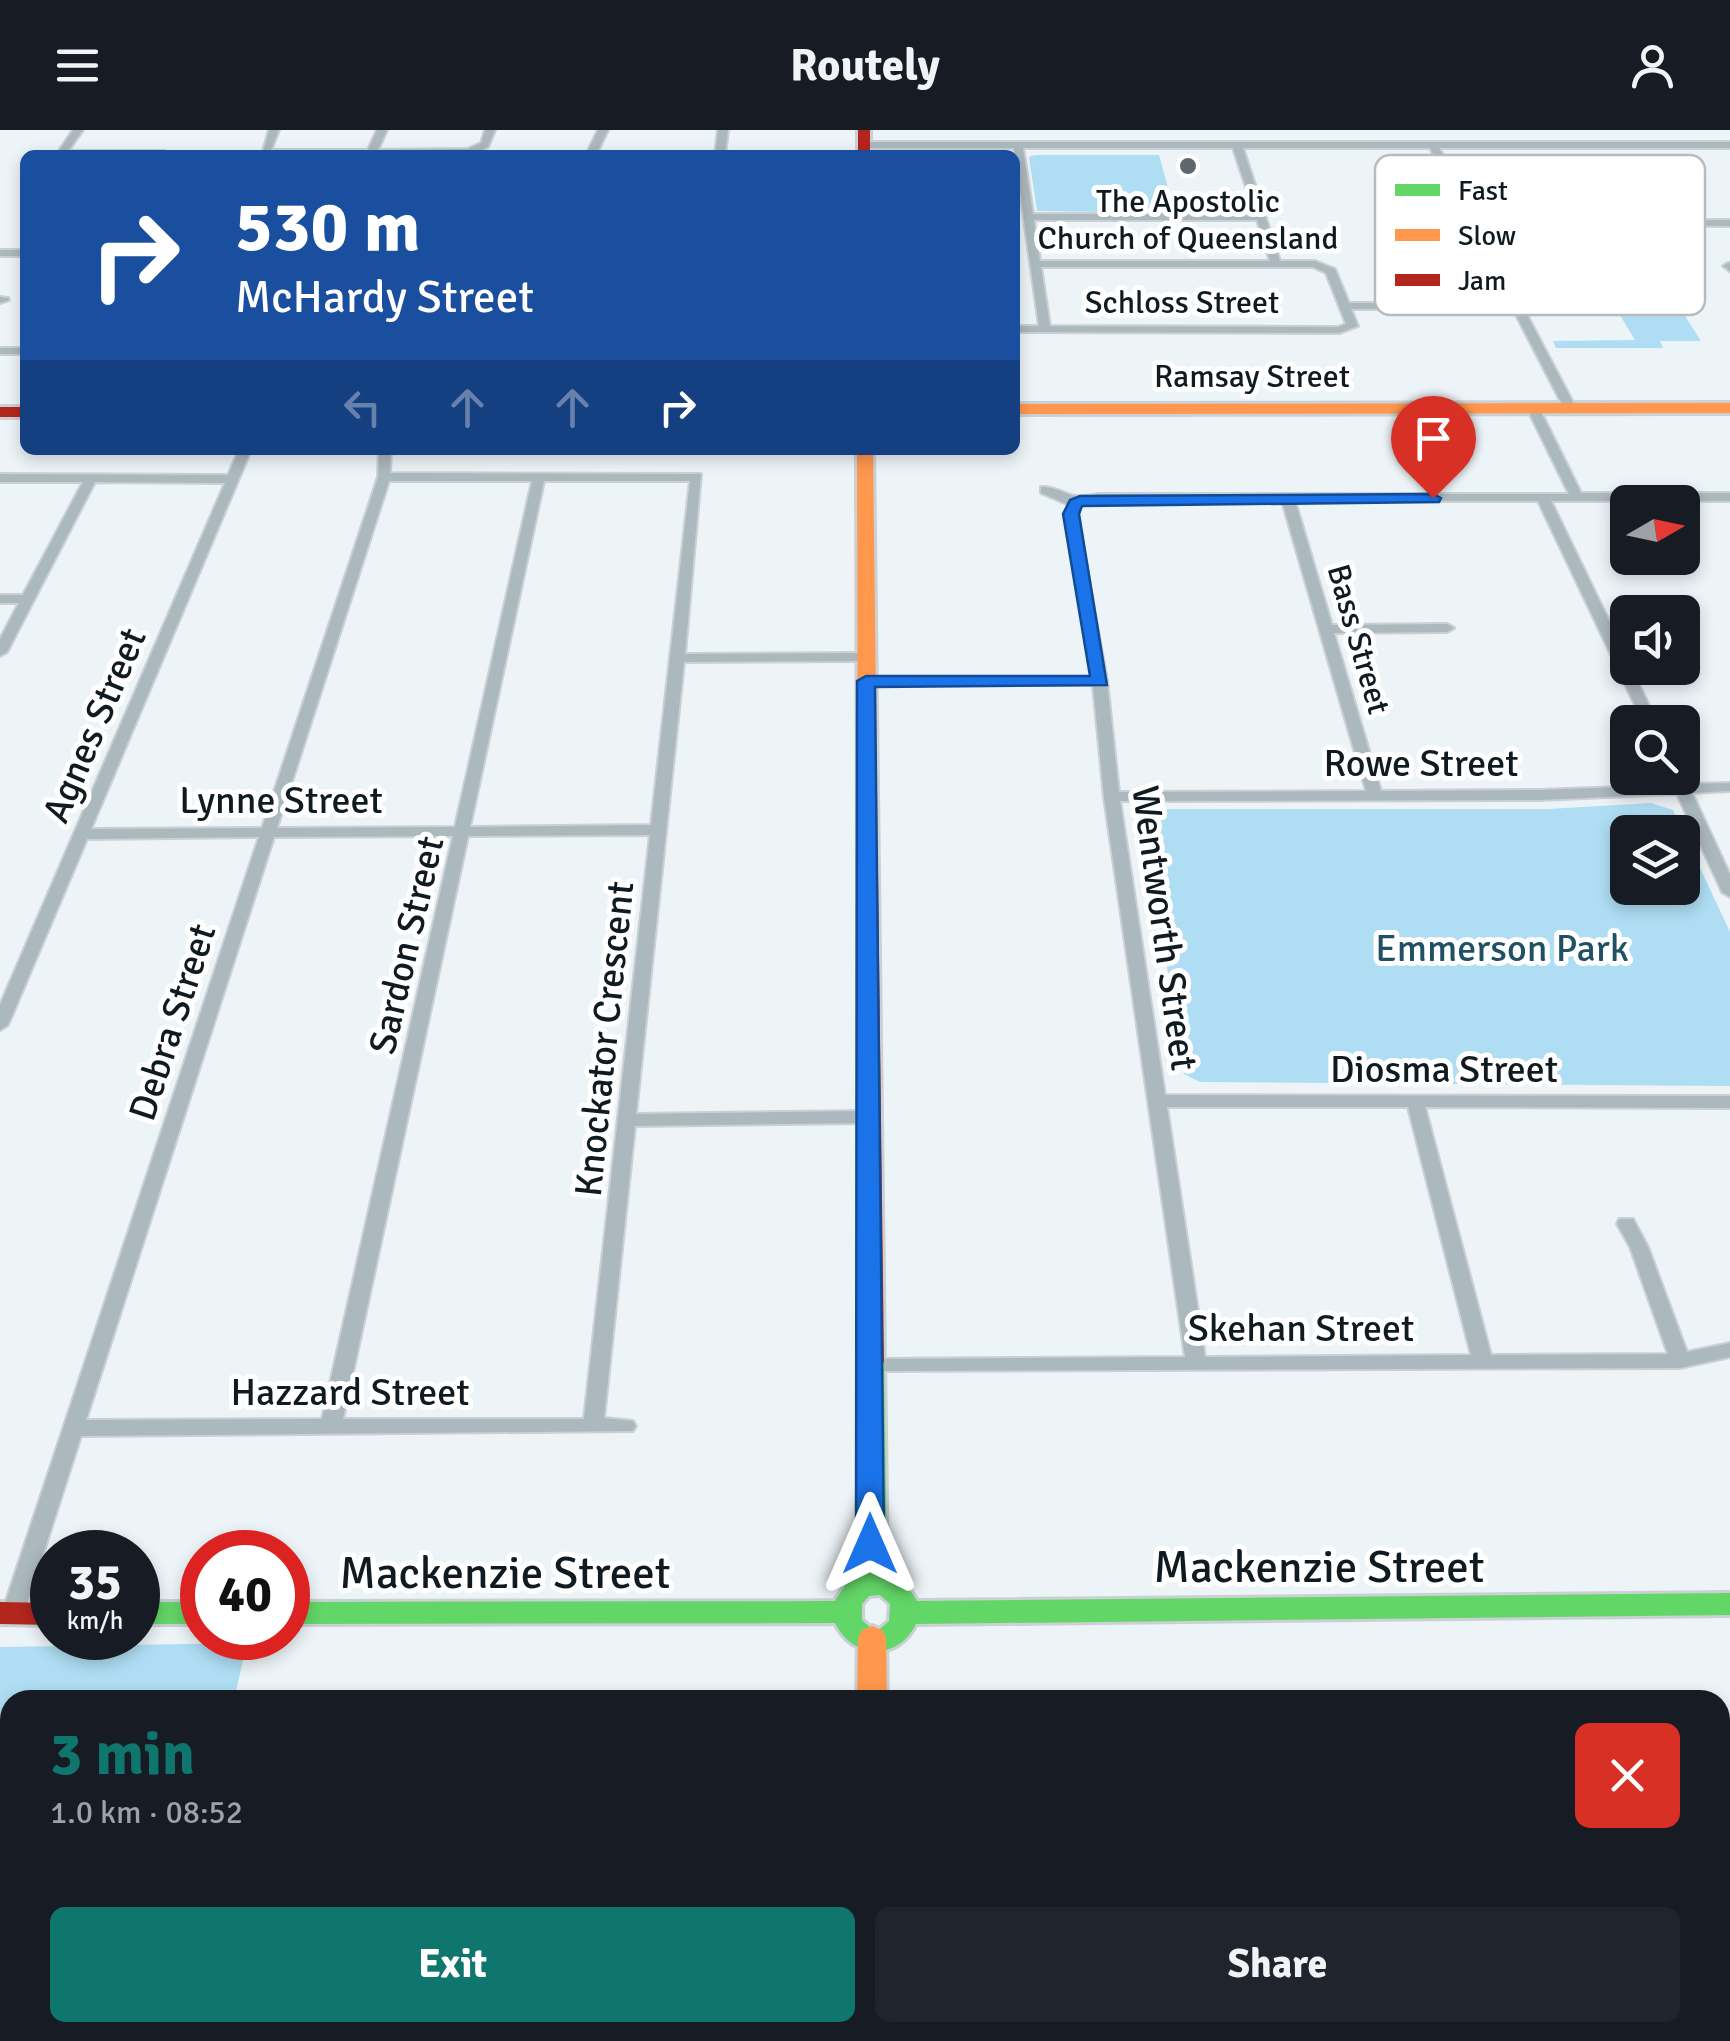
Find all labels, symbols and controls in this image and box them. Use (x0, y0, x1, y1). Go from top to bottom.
icon: menu (50, 38, 105, 93)
text: Routely (790, 38, 940, 93)
icon: person (1625, 38, 1680, 93)
marker: The Apostolic Church of Queensland (1177, 155, 1199, 177)
legend (1375, 155, 1705, 315)
text: Fast (1458, 174, 1508, 208)
place label: The Apostolic Church of Queensland (1038, 182, 1339, 258)
text: 530 m (235, 184, 420, 270)
icon: right (70, 190, 200, 320)
text: Slow (1458, 219, 1516, 253)
text: Jam (1458, 264, 1506, 298)
text: McHardy Street (235, 270, 534, 325)
street label: Schloss Street (1085, 283, 1279, 322)
street label: Ramsay Street (1154, 357, 1350, 396)
icon: left (335, 380, 390, 435)
icon: ahead (440, 380, 495, 435)
icon: ahead (545, 380, 600, 435)
icon: right (650, 380, 705, 435)
pin (1391, 396, 1476, 499)
icon: arrive (1406, 411, 1461, 466)
north arrow (1610, 485, 1700, 575)
map controls (1610, 485, 1700, 905)
street label: Bass Street (1319, 560, 1398, 719)
button: sound (1610, 595, 1700, 685)
street label: Agnes Street (32, 621, 156, 830)
button: search (1610, 705, 1700, 795)
street label: Rowe Street (1323, 740, 1519, 787)
street label: Lynne Street (179, 777, 383, 824)
street label: Wentworth Street (1121, 783, 1208, 1073)
button: layers (1610, 815, 1700, 905)
street label: Sardon Street (359, 832, 454, 1059)
street label: Knockator Crescent (565, 879, 644, 1199)
street label: Debra Street (119, 918, 226, 1126)
park label: Emmerson Park (1375, 925, 1629, 972)
street label: Diosma Street (1330, 1046, 1558, 1093)
street label: Skehan Street (1188, 1305, 1414, 1352)
street label: Hazzard Street (230, 1369, 470, 1416)
position arrow (818, 1492, 922, 1596)
speed limit sign: 40 (180, 1530, 310, 1660)
street label: Mackenzie Street (1154, 1540, 1484, 1595)
street label: Mackenzie Street (340, 1546, 670, 1601)
text: 35 (68, 1552, 122, 1614)
text: km/h (67, 1605, 123, 1636)
text: 3 min (50, 1718, 195, 1792)
button: close (1575, 1723, 1680, 1828)
text: 1.0 km · 08:52 (50, 1793, 243, 1832)
button: Exit (50, 1907, 855, 2022)
button: Share (875, 1907, 1680, 2022)

